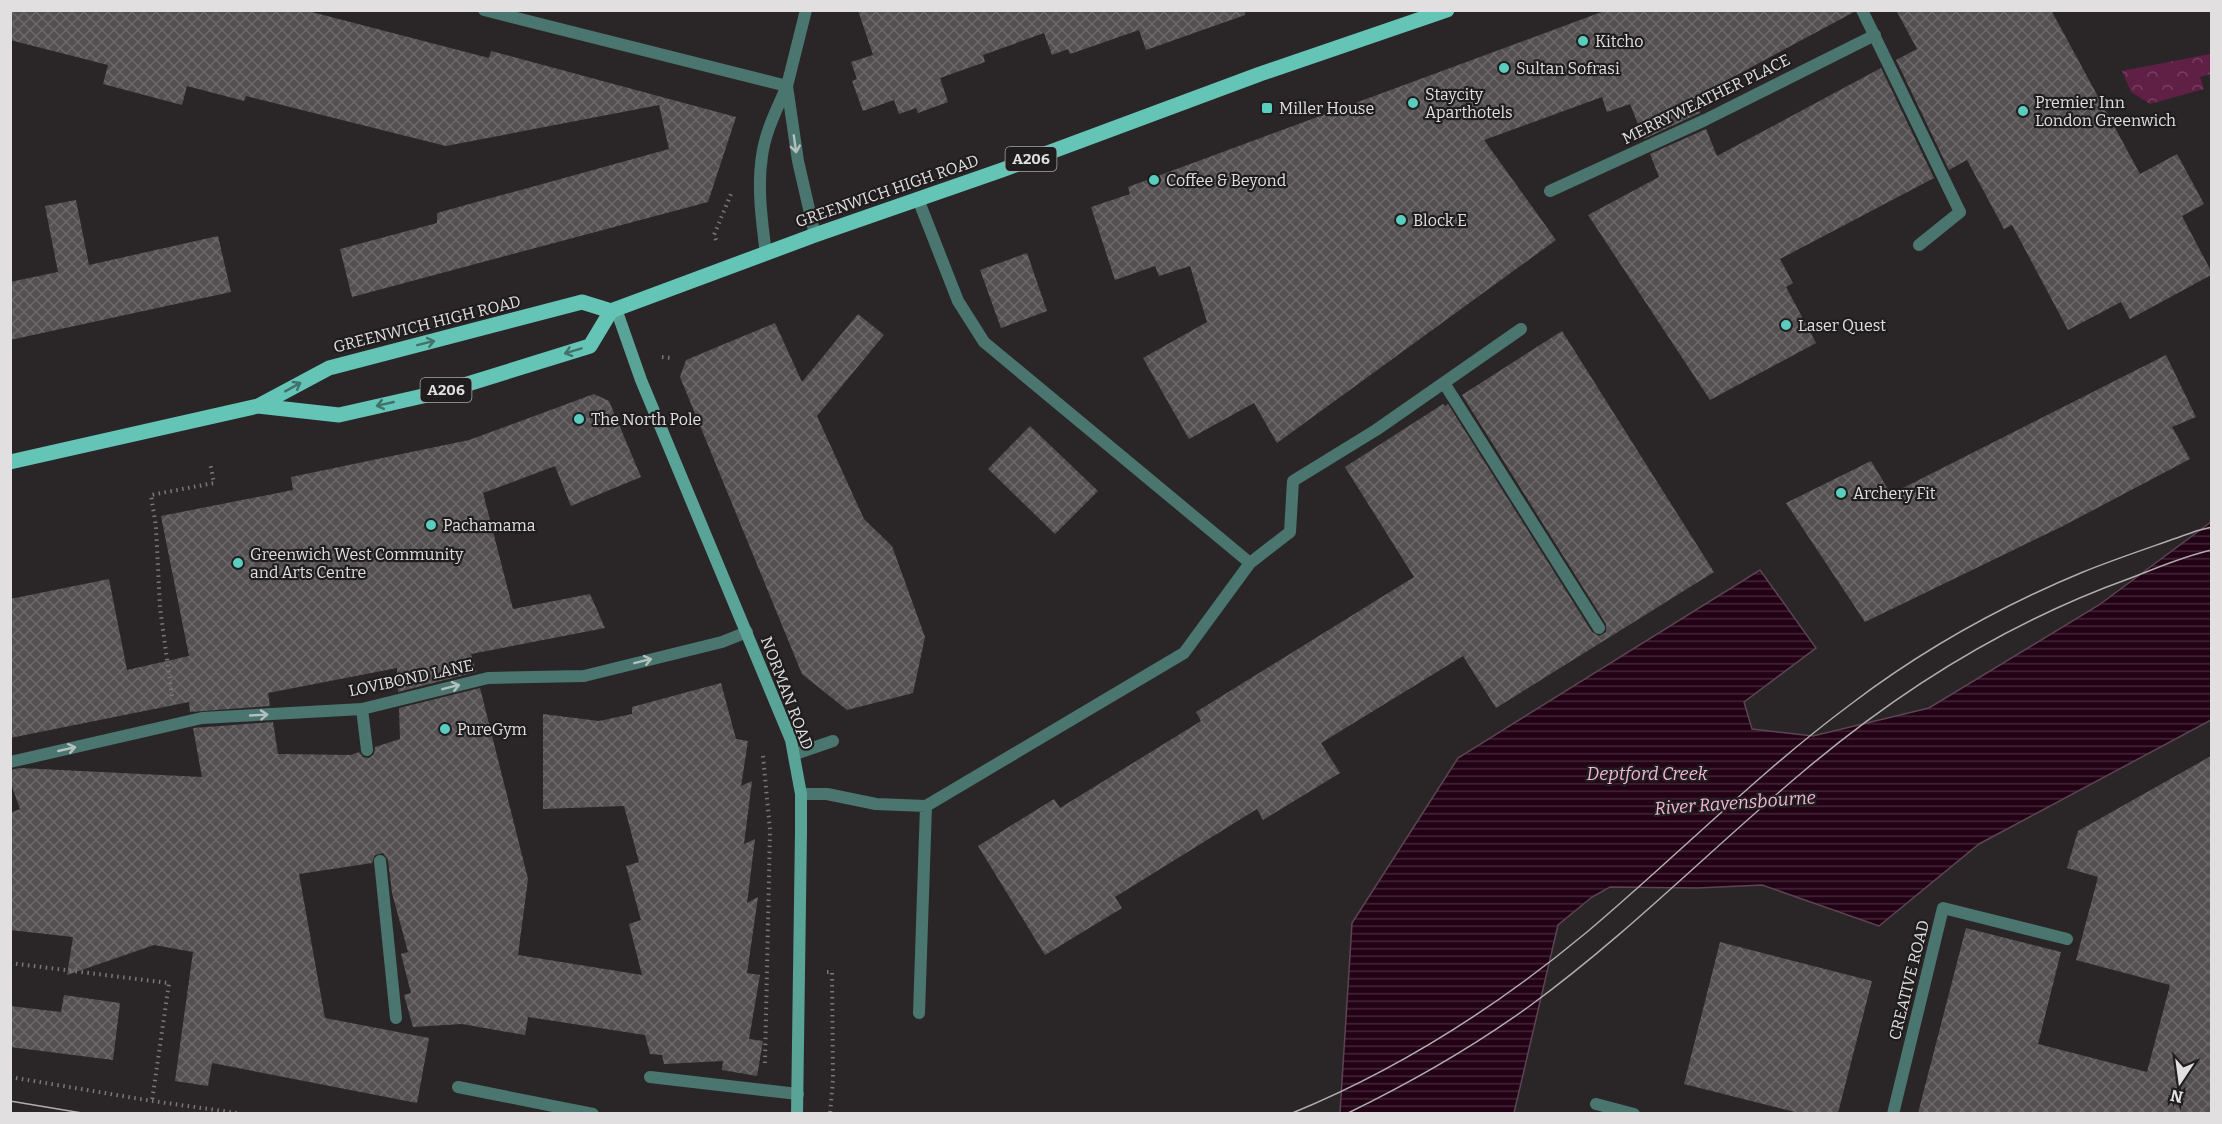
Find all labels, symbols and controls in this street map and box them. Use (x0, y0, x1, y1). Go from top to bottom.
place label: Kitcho (1595, 32, 1644, 51)
marker: Kitcho (1576, 34, 1590, 48)
street label: MERRYWEATHER PLACE (1619, 50, 1793, 148)
place label: Sultan Sofrasi (1516, 59, 1620, 78)
marker: Sultan Sofrasi (1497, 61, 1511, 75)
place label: Staycity Aparthotels (1425, 85, 1513, 122)
place label: Premier Inn London Greenwich (2035, 93, 2176, 130)
marker: Staycity Aparthotels (1406, 96, 1420, 110)
place label: Miller House (1279, 99, 1374, 118)
marker: Miller House (1260, 101, 1274, 115)
marker: Premier Inn London Greenwich (2016, 104, 2030, 118)
one-way arrow (790, 134, 801, 154)
road number: A206 (1006, 147, 1056, 171)
street label: GREENWICH HIGH ROAD (793, 151, 981, 231)
place label: Coffee & Beyond (1166, 171, 1287, 190)
marker: Coffee & Beyond (1147, 173, 1161, 187)
place label: Block E (1413, 211, 1467, 230)
marker: Block E (1394, 213, 1408, 227)
street label: GREENWICH HIGH ROAD (331, 291, 523, 357)
place label: Laser Quest (1798, 316, 1886, 335)
marker: Laser Quest (1779, 318, 1793, 332)
one-way arrow (416, 337, 435, 348)
one-way arrow (564, 346, 583, 357)
road number: A206 (420, 378, 472, 402)
one-way arrow (284, 381, 302, 392)
one-way arrow (376, 399, 395, 411)
place label: The North Pole (591, 410, 701, 429)
marker: The North Pole (572, 412, 586, 426)
place label: Archery Fit (1853, 484, 1936, 503)
marker: Archery Fit (1834, 486, 1848, 500)
place label: Pachamama (443, 516, 536, 535)
marker: Pachamama (424, 518, 438, 532)
place label: Greenwich West Community and Arts Centre (250, 545, 464, 582)
marker: Greenwich West Community and Arts Centre (231, 556, 245, 570)
street label: NORMAN ROAD (757, 634, 817, 752)
street label: LOVIBOND LANE (347, 655, 475, 701)
one-way arrow (634, 655, 653, 667)
one-way arrow (441, 681, 460, 693)
one-way arrow (248, 709, 268, 720)
place label: PureGym (457, 720, 527, 739)
marker: PureGym (438, 722, 452, 736)
one-way arrow (58, 742, 77, 754)
water label: Deptford Creek (1587, 763, 1708, 785)
water label: River Ravensbourne (1654, 786, 1816, 820)
street label: CREATIVE ROAD (1885, 918, 1933, 1042)
north arrow (2150, 1052, 2210, 1112)
text: N (2169, 1085, 2185, 1107)

